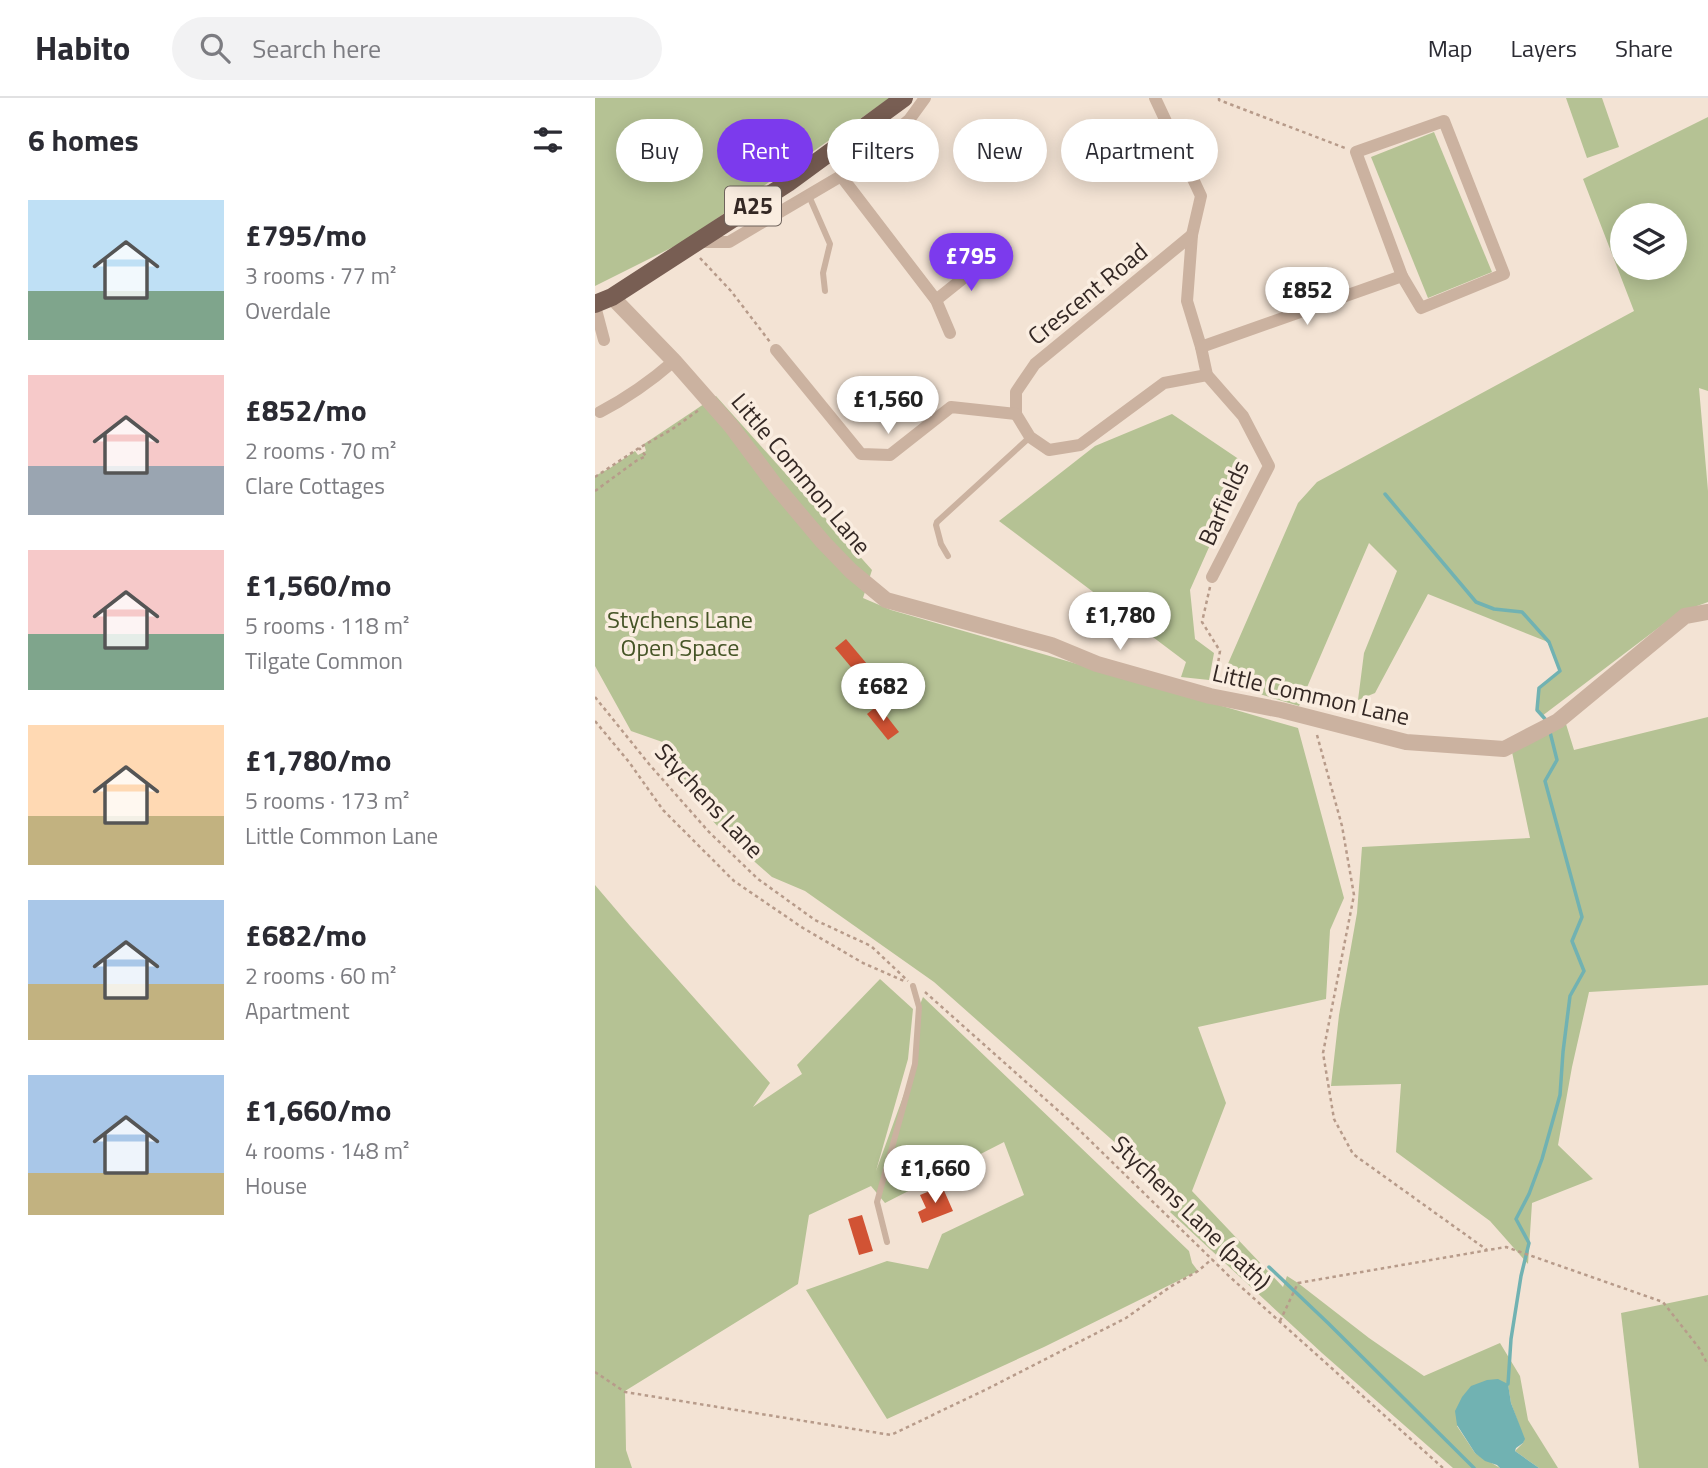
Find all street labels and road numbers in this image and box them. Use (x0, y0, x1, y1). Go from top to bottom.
road number: A25 (725, 186, 781, 226)
street label: Crescent Road (1020, 234, 1155, 353)
street label: Little Common Lane (723, 385, 880, 562)
street label: Barfields (1188, 454, 1258, 551)
street label: Little Common Lane (1209, 654, 1413, 734)
street label: Stychens Lane (647, 735, 773, 866)
street label: Stychens Lane (path) (1104, 1127, 1280, 1298)

